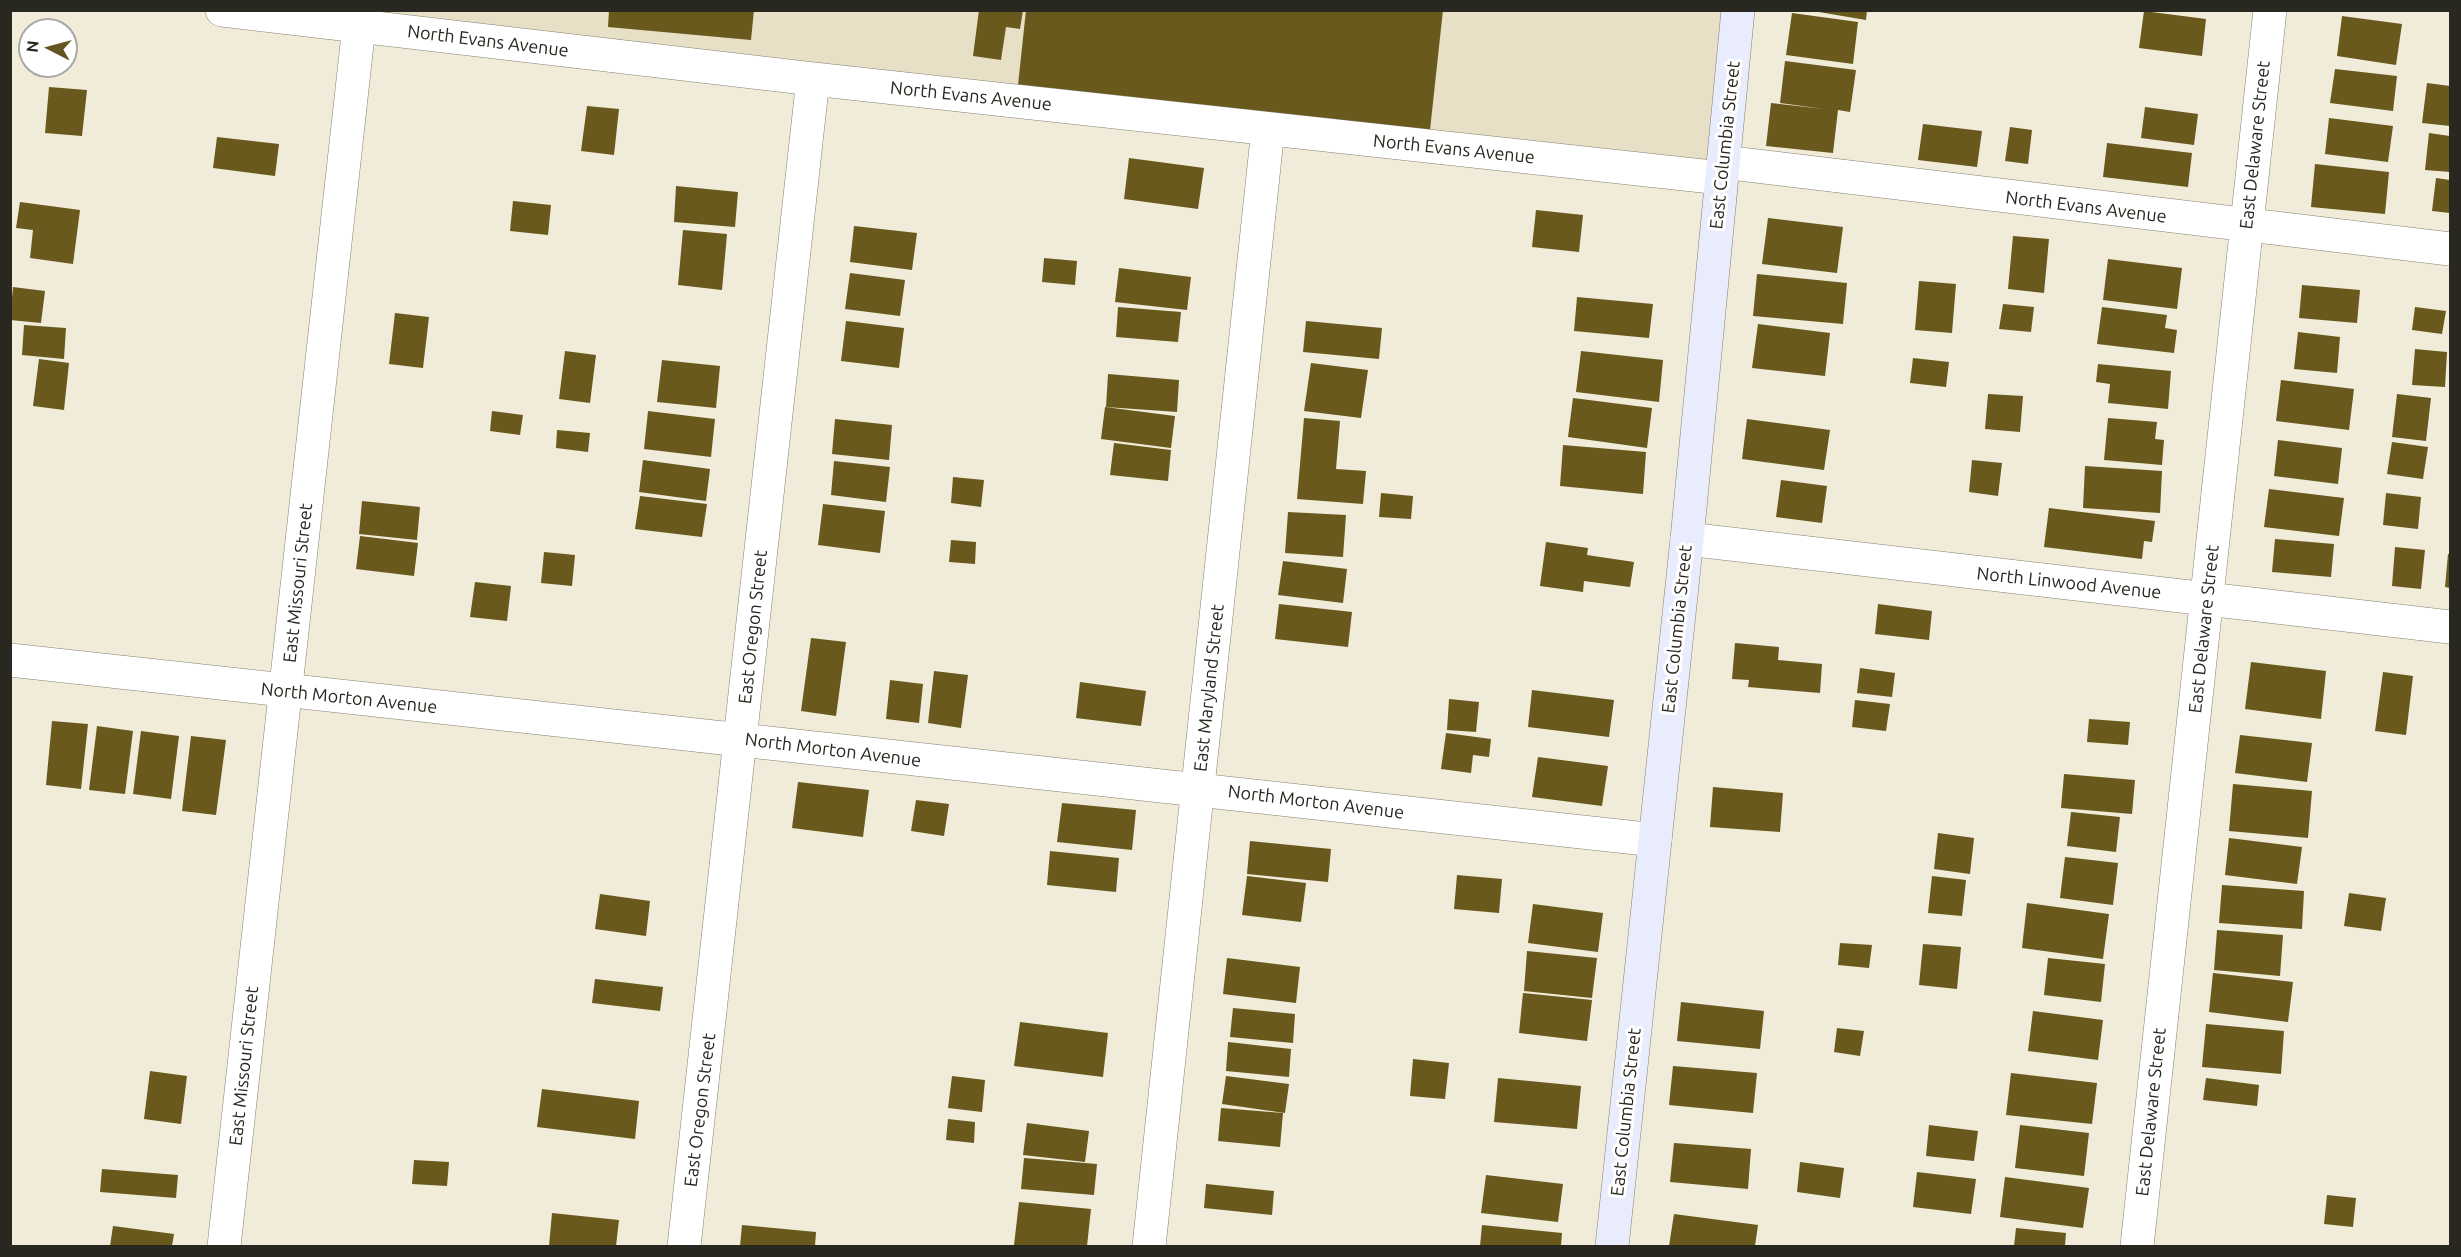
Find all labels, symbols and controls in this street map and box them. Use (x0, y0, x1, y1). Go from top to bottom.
north arrow (18, 18, 78, 78)
street label: North Evans Avenue (406, 20, 570, 62)
text: N (23, 39, 42, 53)
street label: East Columbia Street (1705, 60, 1745, 230)
street label: East Delaware Street (2235, 60, 2275, 230)
street label: North Evans Avenue (889, 77, 1053, 115)
street label: North Evans Avenue (1372, 130, 1536, 168)
street label: North Evans Avenue (2004, 186, 2168, 228)
street label: East Missouri Street (279, 502, 317, 664)
street label: East Columbia Street (1657, 544, 1697, 714)
street label: East Delaware Street (2184, 544, 2224, 714)
street label: East Oregon Street (734, 549, 772, 705)
street label: North Linwood Avenue (1975, 563, 2163, 603)
street label: East Maryland Street (1189, 603, 1229, 773)
street label: North Morton Avenue (260, 678, 438, 718)
street label: North Morton Avenue (744, 728, 922, 772)
street label: North Morton Avenue (1227, 780, 1405, 824)
street label: East Missouri Street (225, 985, 263, 1147)
street label: East Columbia Street (1606, 1027, 1646, 1197)
street label: East Delaware Street (2131, 1027, 2171, 1197)
street label: East Oregon Street (680, 1032, 720, 1188)

